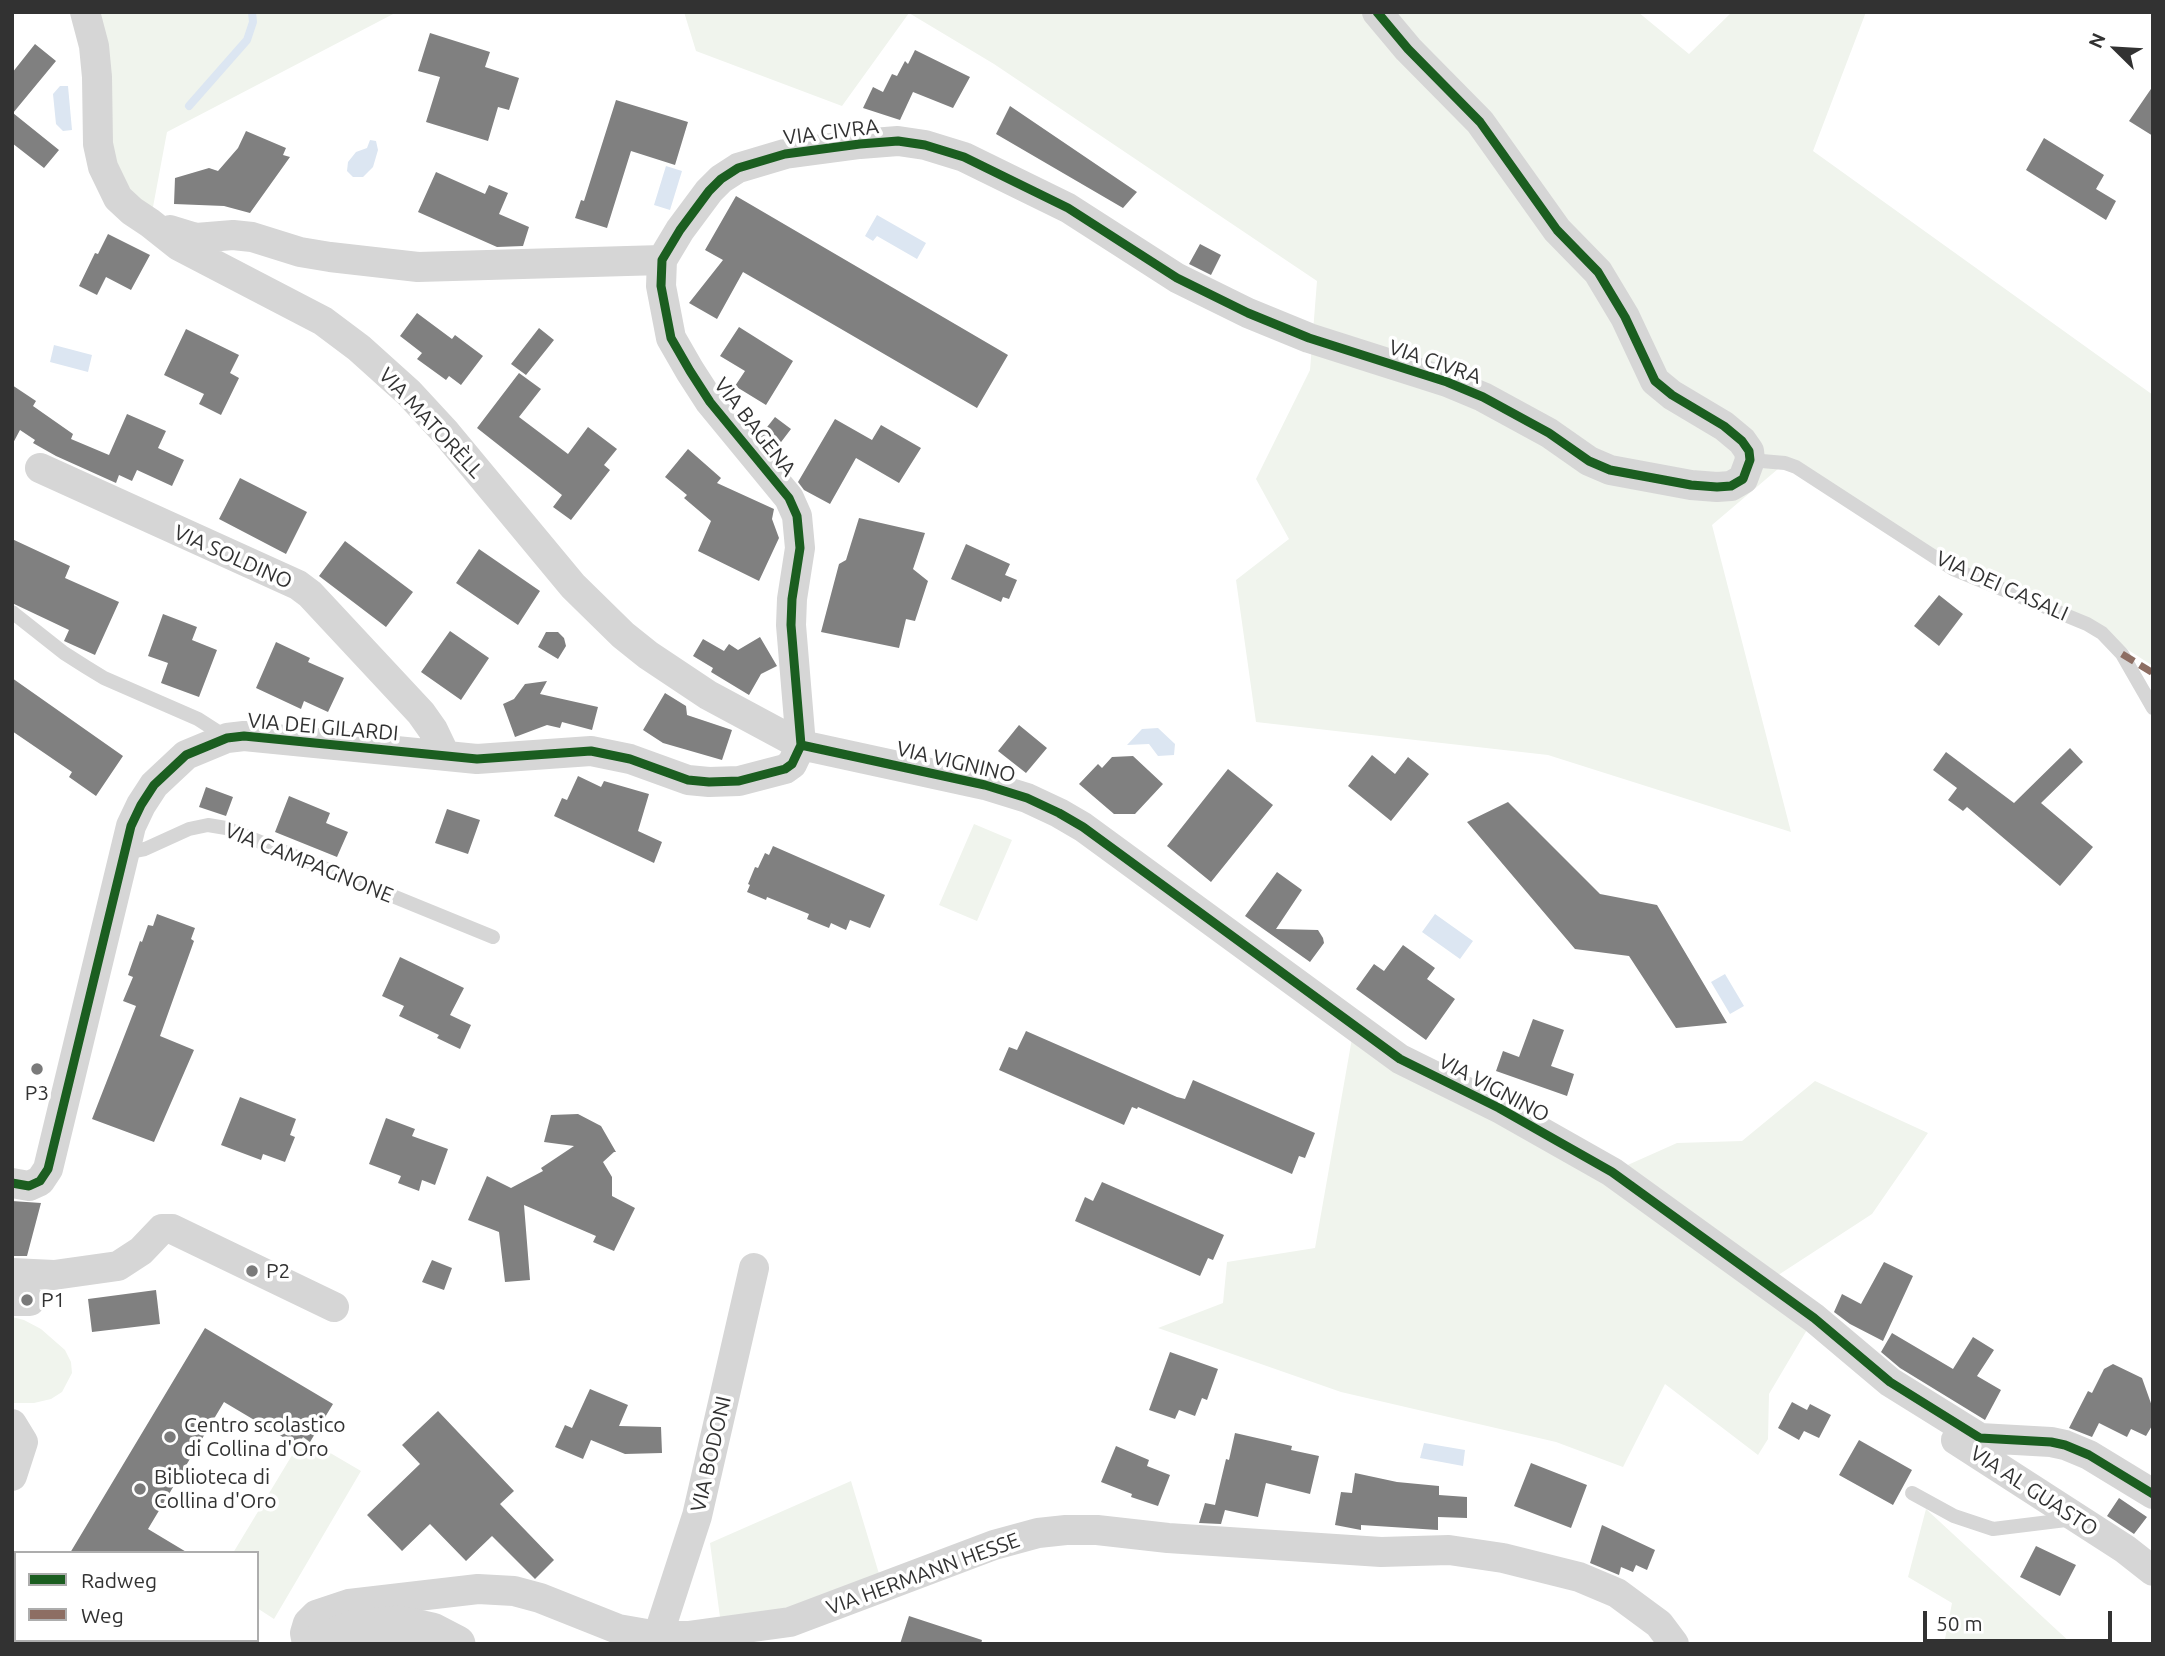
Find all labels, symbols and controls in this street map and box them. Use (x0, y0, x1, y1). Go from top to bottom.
north arrow (2081, 14, 2151, 84)
text: N (2084, 30, 2110, 51)
street label: VIA CIVRA (782, 114, 880, 150)
street label: VIA CIVRA (1385, 334, 1485, 390)
street label: VIA MATORÈLL (373, 363, 489, 483)
street label: VIA BAGENA (709, 373, 801, 481)
street label: VIA SOLDINO (170, 520, 296, 594)
street label: VIA DEI CASALI (1932, 546, 2072, 626)
street label: VIA DEI GILARDI (246, 708, 400, 746)
street label: VIA VIGNINO (894, 736, 1018, 788)
street label: VIA CAMPAGNONE (221, 818, 397, 908)
street label: VIA VIGNINO (1434, 1048, 1554, 1128)
marker: P3 (29, 1061, 45, 1077)
place label: P3 (25, 1080, 49, 1106)
place label: P2 (266, 1258, 290, 1284)
marker: P2 (244, 1263, 260, 1279)
place label: P1 (41, 1287, 65, 1313)
marker: P1 (19, 1292, 35, 1308)
street label: VIA BODONI (685, 1394, 737, 1514)
place label: Centro scolastico di Collina d'Oro (184, 1412, 346, 1462)
marker: Centro scolastico di Collina d'Oro (162, 1429, 178, 1445)
street label: VIA AL GUASTO (1965, 1440, 2103, 1542)
place label: Biblioteca di Collina d'Oro (154, 1464, 276, 1514)
marker: Biblioteca di Collina d'Oro (132, 1481, 148, 1497)
street label: VIA HERMANN HESSE (823, 1527, 1023, 1621)
legend (14, 1551, 259, 1642)
text: Radweg (81, 1568, 157, 1592)
scale bar (1927, 1596, 2116, 1640)
text: Weg (81, 1603, 124, 1627)
text: 50 m (1936, 1611, 1983, 1635)

